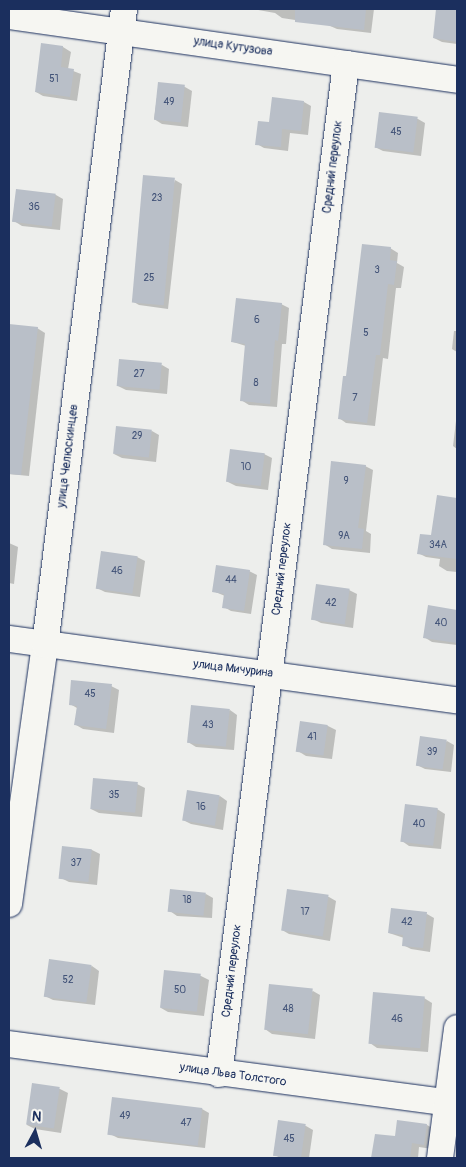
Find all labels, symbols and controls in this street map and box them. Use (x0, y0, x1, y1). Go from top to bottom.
street label: улица Кутузова (193, 34, 273, 60)
house number: 51 (49, 74, 59, 86)
house number: 49 (164, 97, 174, 109)
street label: Средний переулок (320, 120, 346, 214)
house number: 45 (390, 127, 402, 139)
house number: 23 (152, 193, 162, 205)
house number: 36 (28, 202, 40, 214)
house number: 3 (374, 265, 380, 277)
house number: 25 (143, 273, 155, 285)
house number: 6 (254, 315, 260, 327)
house number: 5 (363, 328, 369, 340)
house number: 27 (134, 369, 144, 381)
house number: 8 (253, 378, 259, 390)
house number: 7 (352, 393, 358, 405)
street label: улица Челюскинцев (55, 403, 81, 509)
house number: 29 (132, 431, 142, 443)
house number: 10 (241, 462, 251, 474)
house number: 9 (343, 476, 349, 488)
street label: Средний переулок (269, 522, 295, 616)
house number: 9А (338, 531, 350, 543)
house number: 34А (429, 540, 447, 552)
house number: 46 (111, 566, 123, 578)
house number: 44 (225, 575, 237, 587)
house number: 42 (325, 598, 337, 610)
house number: 40 (435, 618, 447, 630)
street label: улица Мичурина (192, 657, 274, 681)
house number: 45 (84, 689, 96, 701)
house number: 43 (202, 720, 214, 732)
house number: 41 (307, 732, 317, 744)
house number: 39 (427, 747, 437, 759)
house number: 35 (109, 790, 119, 802)
house number: 16 (196, 802, 206, 814)
house number: 40 (413, 819, 425, 831)
house number: 37 (71, 858, 81, 870)
house number: 18 (183, 895, 191, 907)
house number: 17 (300, 907, 310, 919)
house number: 42 (401, 917, 413, 929)
street label: Средний переулок (219, 924, 245, 1018)
house number: 52 (62, 975, 74, 987)
house number: 50 (174, 985, 186, 997)
house number: 48 (283, 1004, 293, 1016)
house number: 46 (391, 1014, 403, 1026)
street label: улица Льва Толстого (179, 1060, 287, 1090)
north arrow (10, 1107, 60, 1157)
text: N (31, 1108, 42, 1126)
house number: 49 (120, 1111, 130, 1123)
house number: 47 (180, 1118, 192, 1130)
house number: 45 (283, 1134, 295, 1146)

